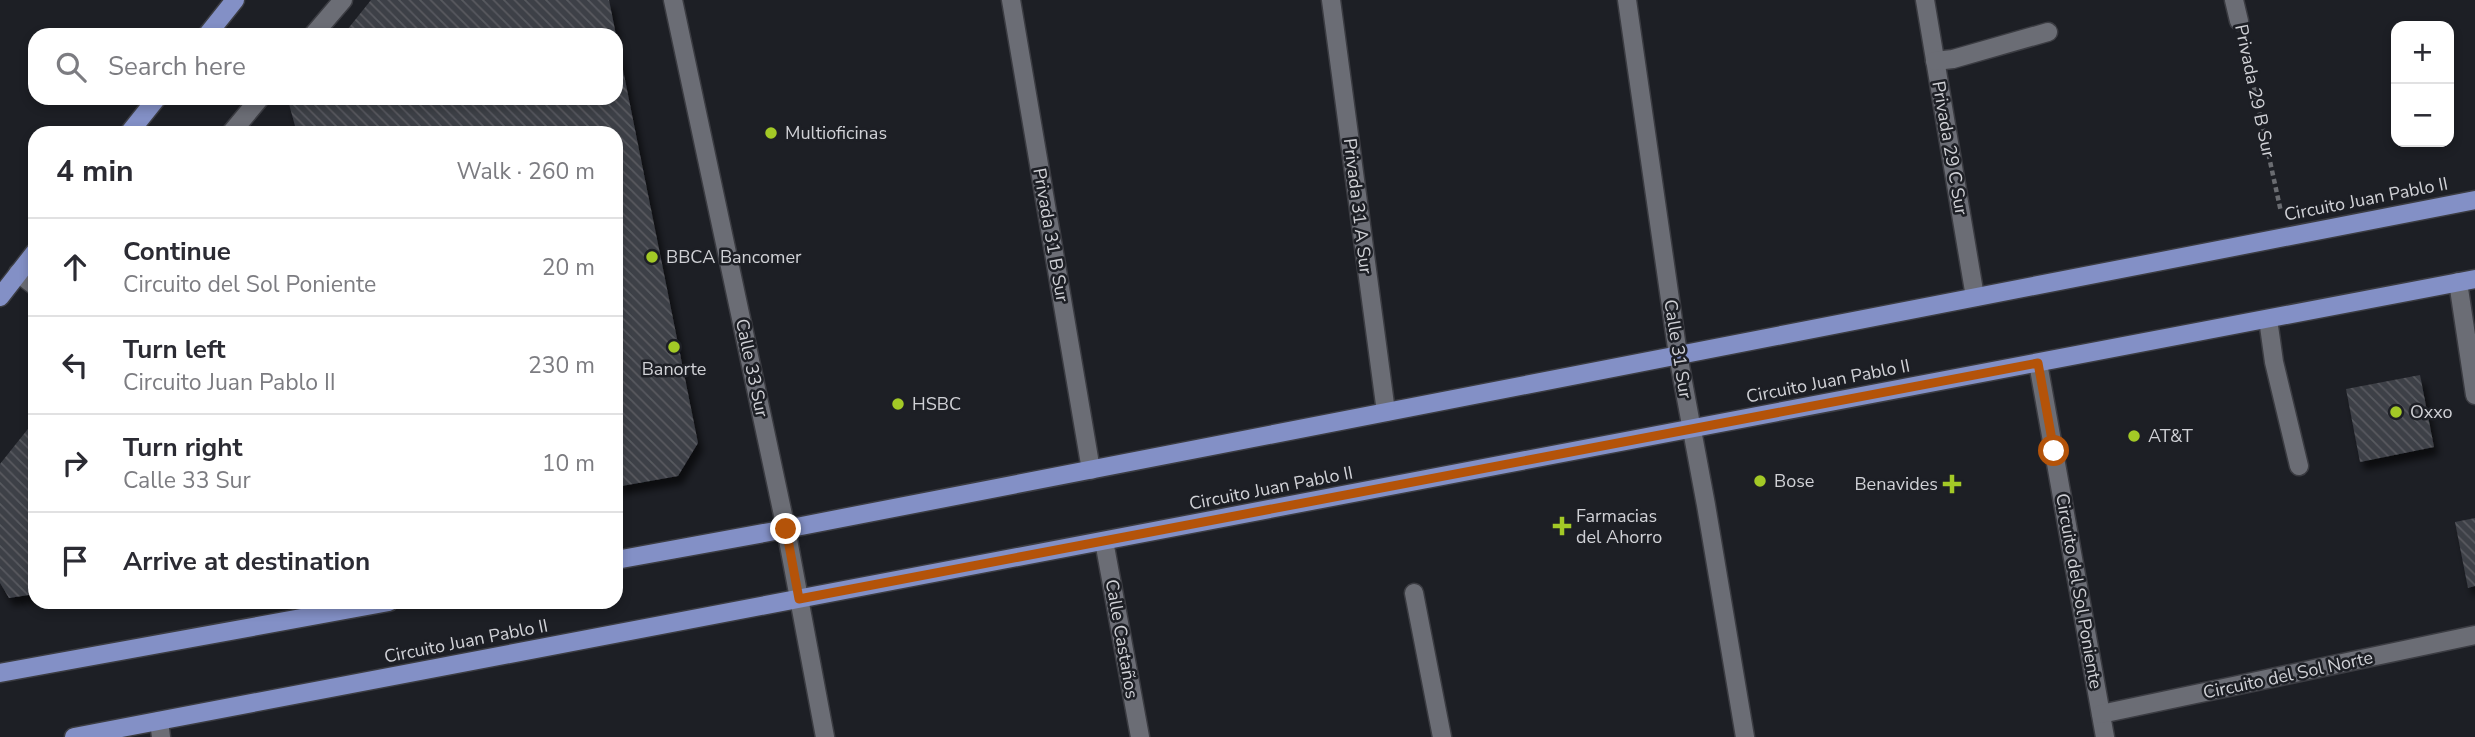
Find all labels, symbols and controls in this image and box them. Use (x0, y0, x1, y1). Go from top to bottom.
map controls (2391, 21, 2454, 147)
button: + (2391, 21, 2454, 84)
street label: Privada 29 B Sur (2229, 22, 2281, 160)
search box (28, 28, 623, 105)
icon: search (52, 48, 90, 86)
text: Search here (108, 49, 246, 84)
street label: Privada 29 C Sur (1926, 79, 1974, 217)
button: − (2391, 84, 2454, 147)
place label: Multioficinas (785, 121, 887, 145)
marker: Multioficinas (763, 125, 779, 141)
street label: Privada 31 A Sur (1338, 137, 1378, 276)
text: 4 min (56, 151, 134, 192)
text: Walk · 260 m (456, 156, 595, 187)
street label: Privada 31 B Sur (1027, 166, 1075, 304)
street label: Circuito Juan Pablo II (2282, 171, 2450, 227)
text: Continue (123, 234, 231, 269)
place label: BBCA Bancomer (666, 245, 802, 269)
icon: ahead (56, 248, 94, 286)
marker: BBCA Bancomer (644, 249, 660, 265)
text: 20 m (542, 252, 595, 283)
text: Circuito del Sol Poniente (123, 269, 376, 300)
street label: Calle 31 Sur (1658, 298, 1698, 401)
street label: Calle 33 Sur (730, 317, 774, 420)
text: Turn left (123, 332, 226, 367)
marker: Banorte (666, 339, 682, 355)
icon: left (56, 346, 94, 384)
text: 230 m (528, 350, 595, 381)
street label: Circuito Juan Pablo II (1744, 353, 1912, 409)
place label: Banorte (642, 357, 706, 381)
text: Circuito Juan Pablo II (123, 367, 336, 398)
place label: HSBC (912, 392, 961, 416)
marker: HSBC (890, 396, 906, 412)
place label: Oxxo (2410, 400, 2453, 424)
marker: Oxxo (2388, 404, 2404, 420)
place label: AT&T (2148, 424, 2193, 448)
marker: AT&T (2126, 428, 2142, 444)
text: Turn right (123, 430, 242, 465)
route start (2038, 435, 2069, 466)
icon: right (56, 444, 94, 482)
text: 10 m (542, 448, 595, 479)
street label: Circuito Juan Pablo II (1187, 460, 1355, 516)
text: Calle 33 Sur (123, 465, 251, 496)
place label: Bose (1774, 469, 1814, 493)
place label: Benavides (1854, 472, 1938, 496)
marker: Bose (1752, 473, 1768, 489)
marker: Benavides (1944, 476, 1960, 492)
street label: Circuito del Sol Poniente (2050, 491, 2108, 691)
place label: Farmacias del Ahorro (1576, 504, 1662, 549)
route end (770, 513, 801, 544)
marker: Farmacias del Ahorro (1554, 518, 1570, 534)
icon: arrive (56, 542, 94, 580)
text: Arrive at destination (123, 544, 370, 579)
street label: Calle Castaños (1100, 577, 1144, 701)
street label: Circuito Juan Pablo II (382, 613, 550, 669)
street label: Circuito del Sol Norte (2201, 645, 2375, 705)

